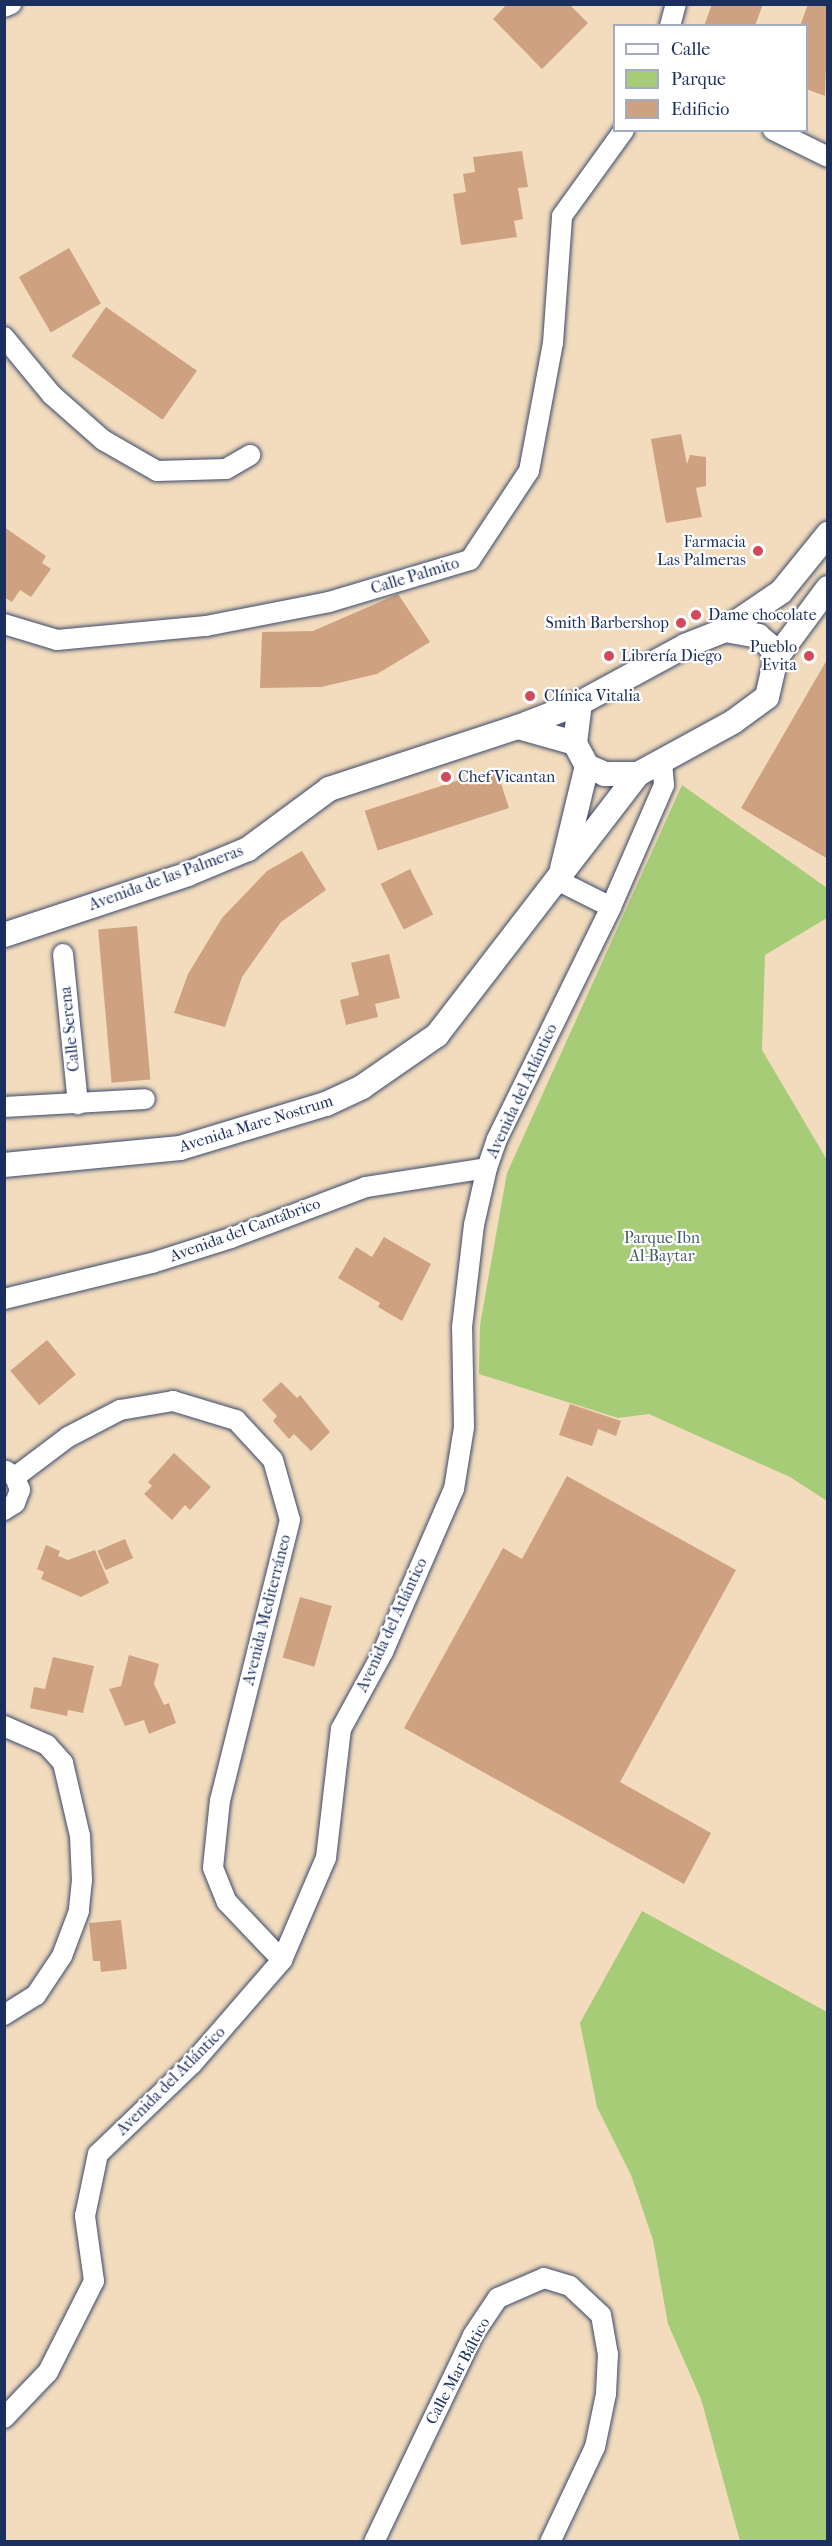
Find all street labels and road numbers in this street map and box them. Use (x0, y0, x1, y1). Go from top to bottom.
street label: Calle Palmito (369, 553, 461, 599)
street label: Avenida de las Palmeras (86, 841, 246, 915)
street label: Calle Serena (56, 985, 84, 1073)
street label: Avenida del Atlántico (482, 1021, 562, 1161)
street label: Avenida Mare Nostrum (177, 1091, 335, 1157)
street label: Avenida del Cantábrico (167, 1194, 323, 1266)
street label: Avenida Mediterráneo (239, 1533, 295, 1687)
street label: Avenida del Atlántico (352, 1555, 432, 1695)
street label: Avenida del Atlántico (113, 2023, 229, 2139)
street label: Calle Mar Báltico (422, 2314, 494, 2428)

